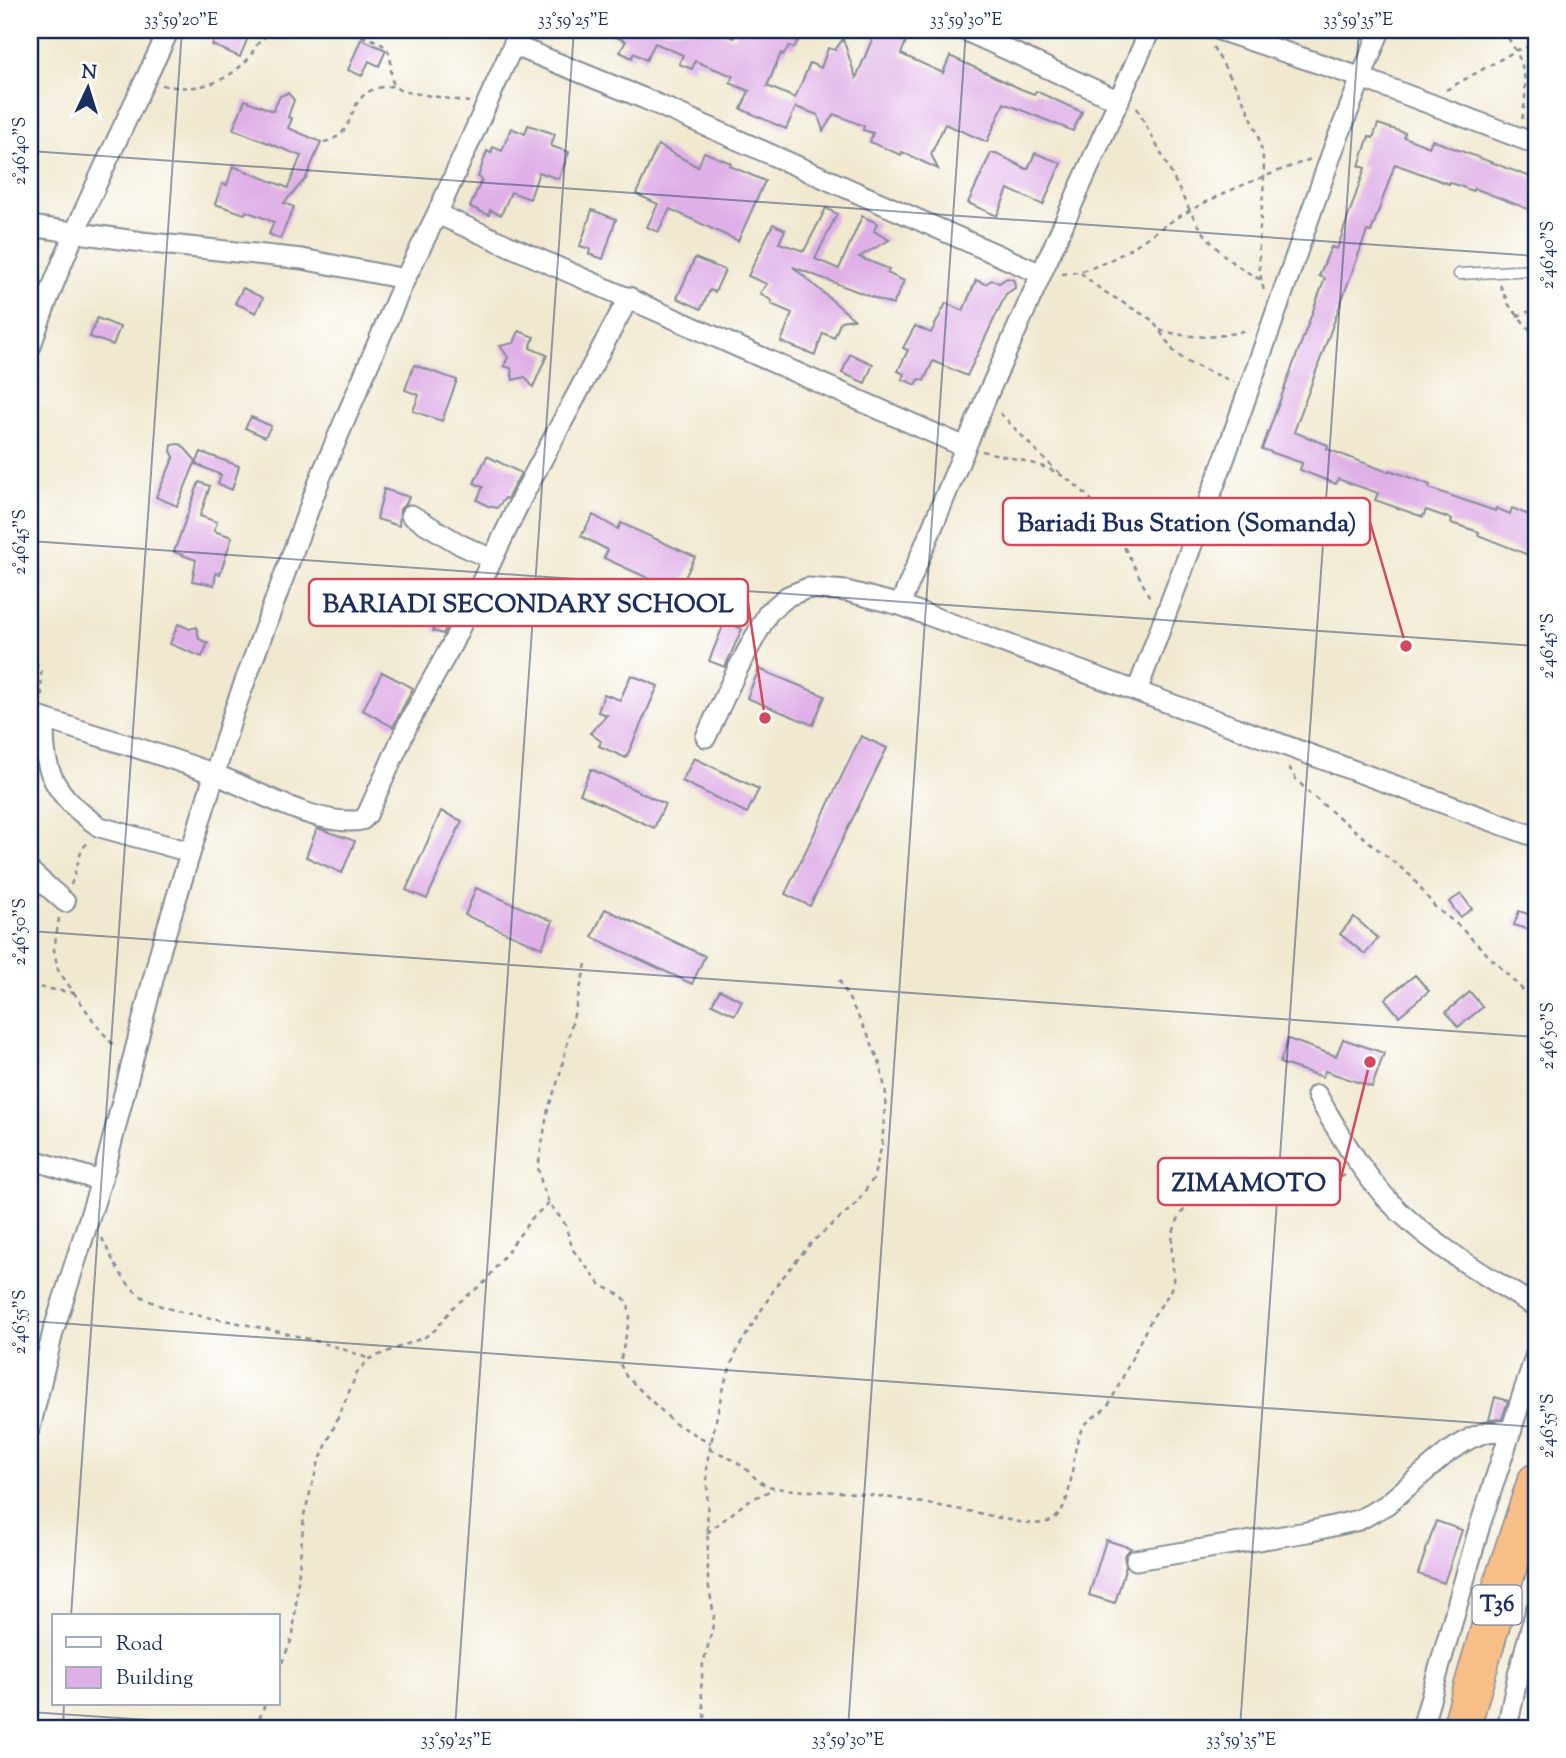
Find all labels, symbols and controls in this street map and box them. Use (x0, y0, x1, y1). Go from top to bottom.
text: 33°59'20"E (144, 8, 218, 34)
text: 33°59'25"E (537, 8, 609, 34)
text: 33°59'30"E (930, 8, 1003, 34)
text: 33°59'35"E (1323, 8, 1393, 34)
north arrow (52, 52, 122, 122)
text: N (81, 60, 98, 88)
text: 2°46'40"S (8, 117, 34, 185)
text: 2°46'40"S (1536, 221, 1562, 289)
callout: Bariadi Bus Station (Somanda) (1003, 498, 1370, 545)
text: Bariadi Bus Station (Somanda) (1018, 506, 1356, 543)
text: 2°46'45"S (8, 509, 34, 575)
callout: BARIADI SECONDARY SCHOOL (309, 579, 748, 626)
text: BARIADI SECONDARY SCHOOL (322, 587, 734, 624)
text: 2°46'45"S (1536, 613, 1562, 679)
text: 2°46'50"S (8, 898, 34, 966)
text: 2°46'50"S (1536, 1002, 1562, 1070)
callout: ZIMAMOTO (1158, 1158, 1340, 1205)
text: ZIMAMOTO (1172, 1166, 1326, 1203)
text: 2°46'55"S (8, 1289, 34, 1355)
text: 2°46'55"S (1536, 1393, 1562, 1459)
road number: T36 (1472, 1586, 1522, 1624)
legend (52, 1614, 280, 1706)
text: Road (116, 1630, 163, 1660)
text: Building (116, 1664, 193, 1694)
text: 33°59'25"E (420, 1728, 492, 1754)
text: 33°59'30"E (812, 1728, 885, 1754)
text: 33°59'35"E (1206, 1728, 1276, 1754)

